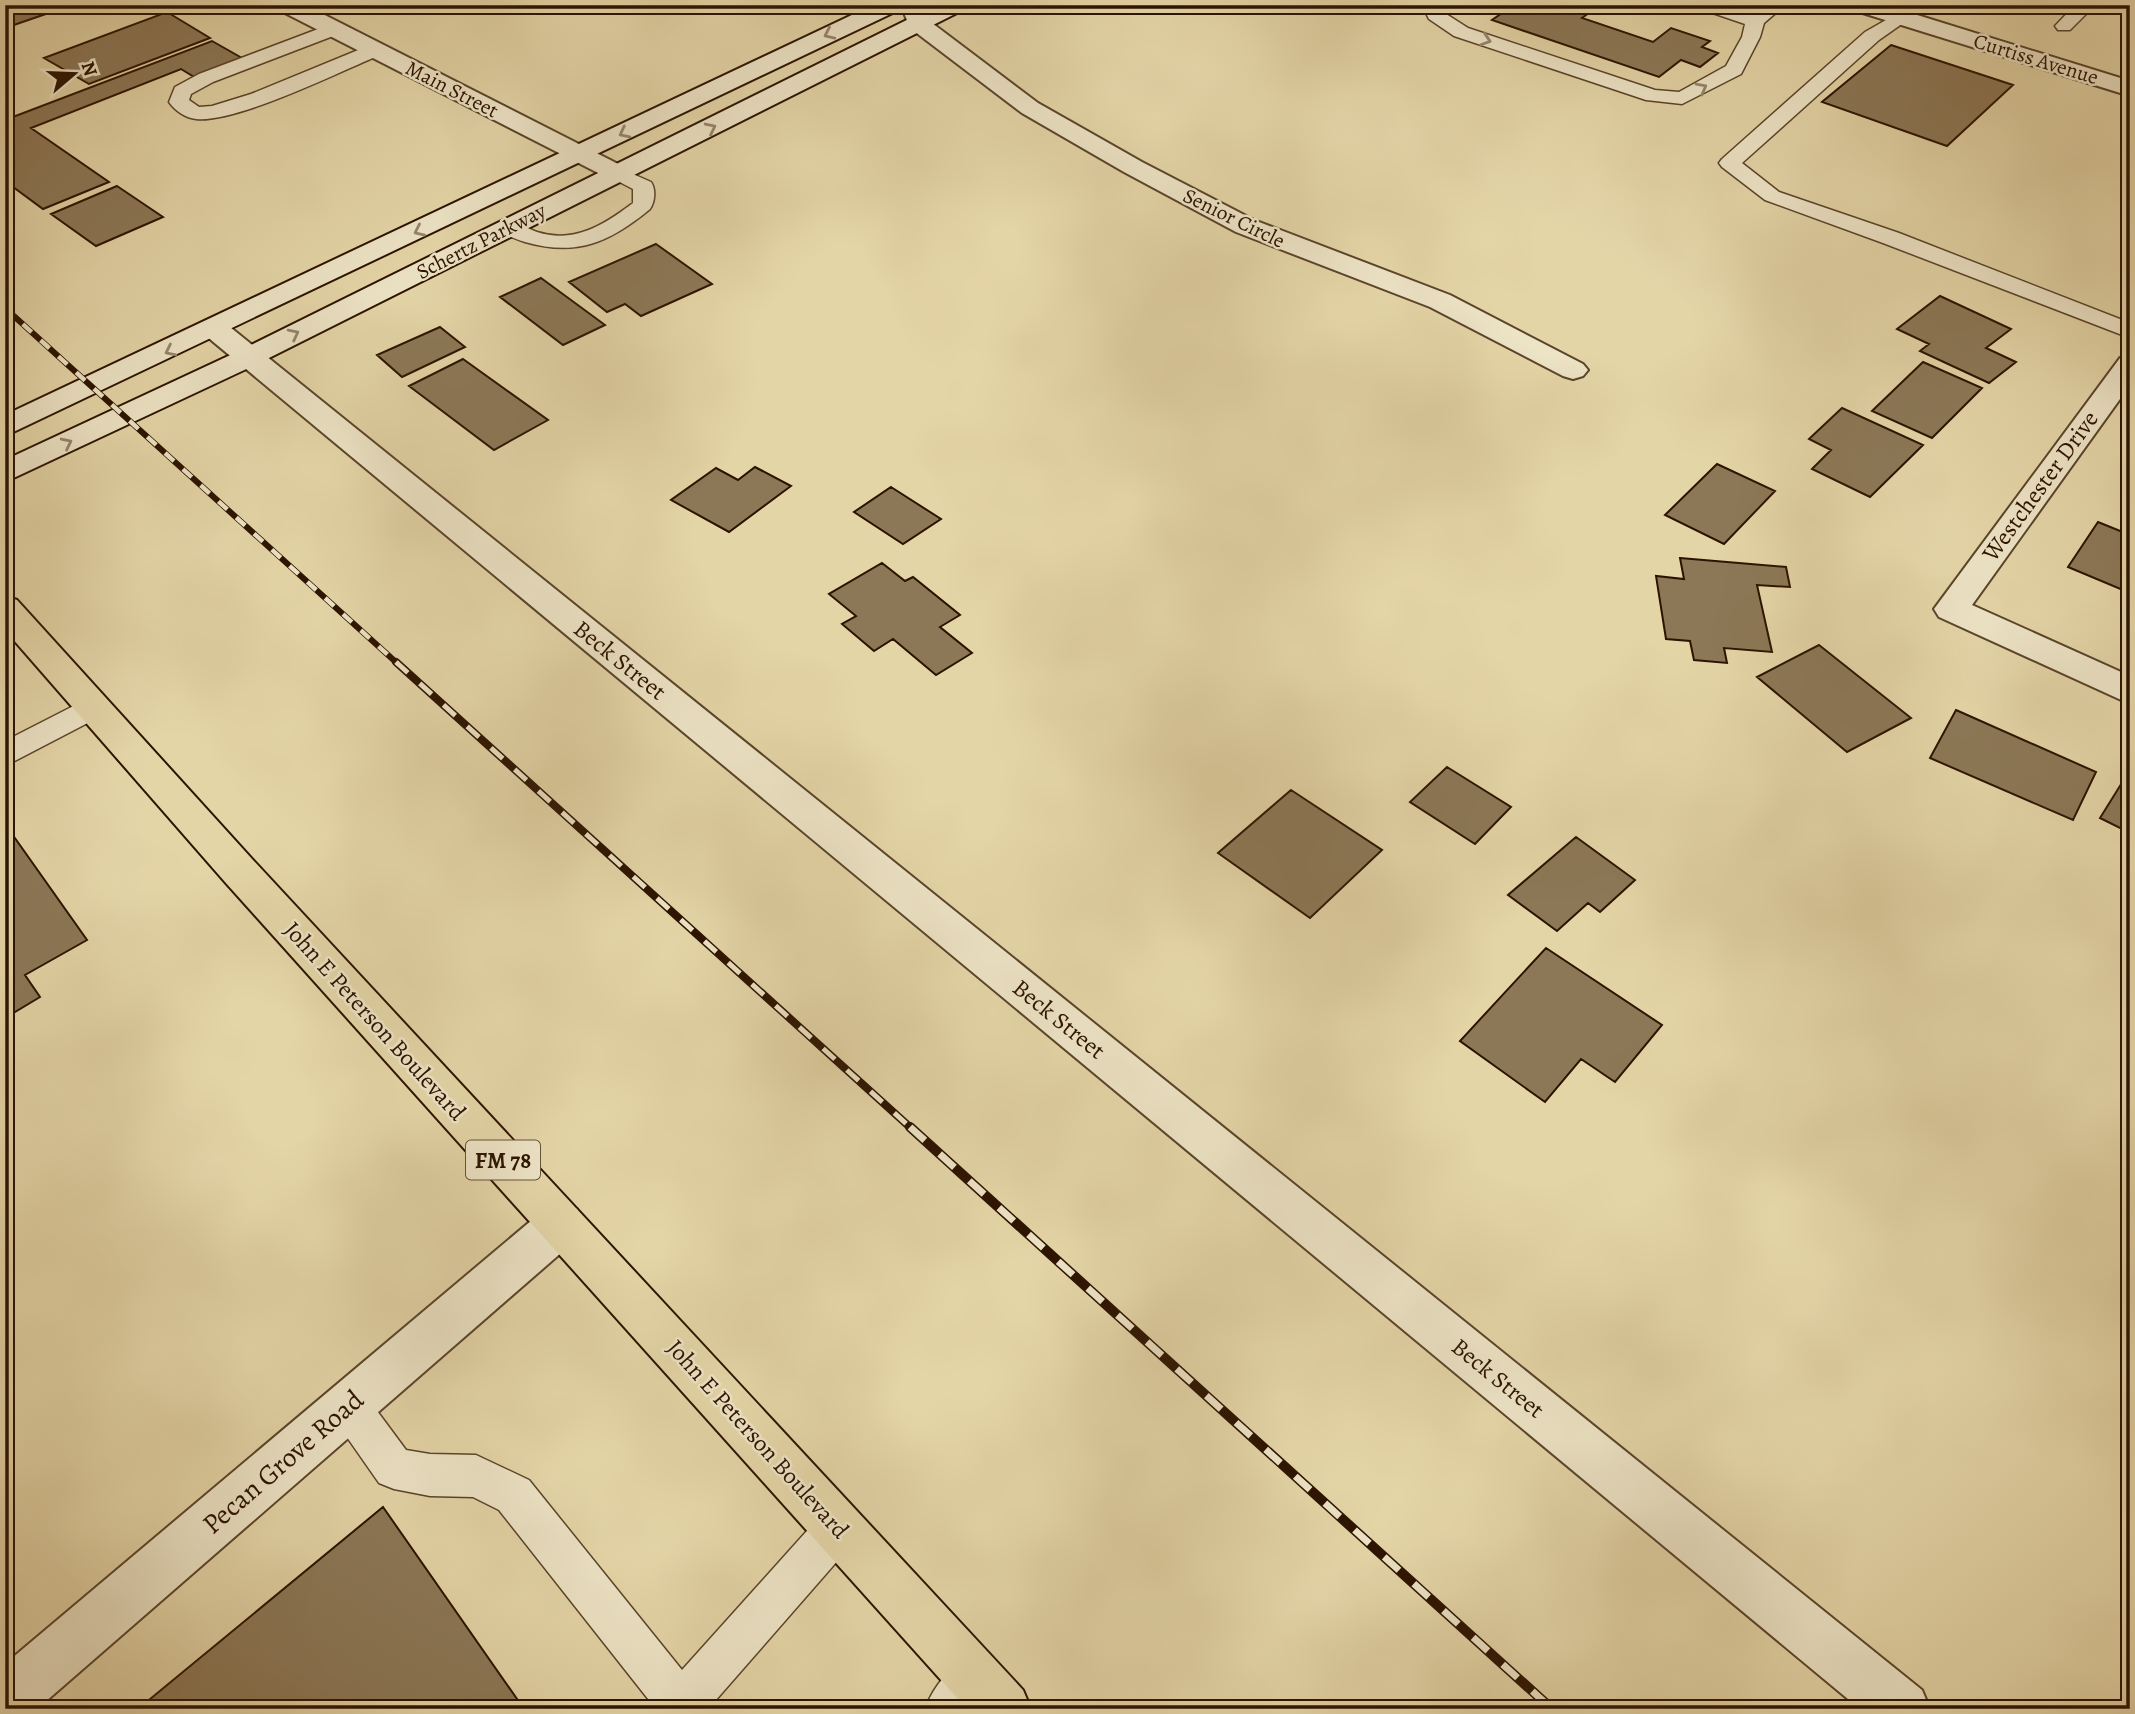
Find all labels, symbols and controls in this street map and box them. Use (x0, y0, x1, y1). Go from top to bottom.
one-way arrow (824, 26, 836, 40)
street label: Curtiss Avenue (1970, 27, 2102, 91)
one-way arrow (1479, 32, 1491, 47)
north arrow (38, 38, 108, 108)
street label: Main Street (401, 54, 503, 124)
text: N (75, 58, 104, 80)
one-way arrow (1695, 83, 1707, 96)
one-way arrow (704, 123, 716, 137)
one-way arrow (619, 124, 631, 138)
street label: Senior Circle (1178, 181, 1290, 255)
street label: Schertz Parkway (412, 196, 551, 286)
one-way arrow (414, 222, 426, 236)
one-way arrow (287, 329, 299, 343)
one-way arrow (165, 342, 177, 356)
street label: Westchester Drive (1974, 404, 2105, 569)
one-way arrow (60, 437, 72, 451)
street label: Beck Street (567, 613, 673, 707)
street label: John E Peterson Boulevard (277, 915, 473, 1128)
street label: Beck Street (1006, 972, 1112, 1066)
road number: FM 78 (466, 1140, 540, 1180)
street label: Beck Street (1445, 1331, 1551, 1425)
street label: John E Peterson Boulevard (660, 1333, 856, 1546)
street label: Pecan Grove Road (194, 1381, 373, 1543)

